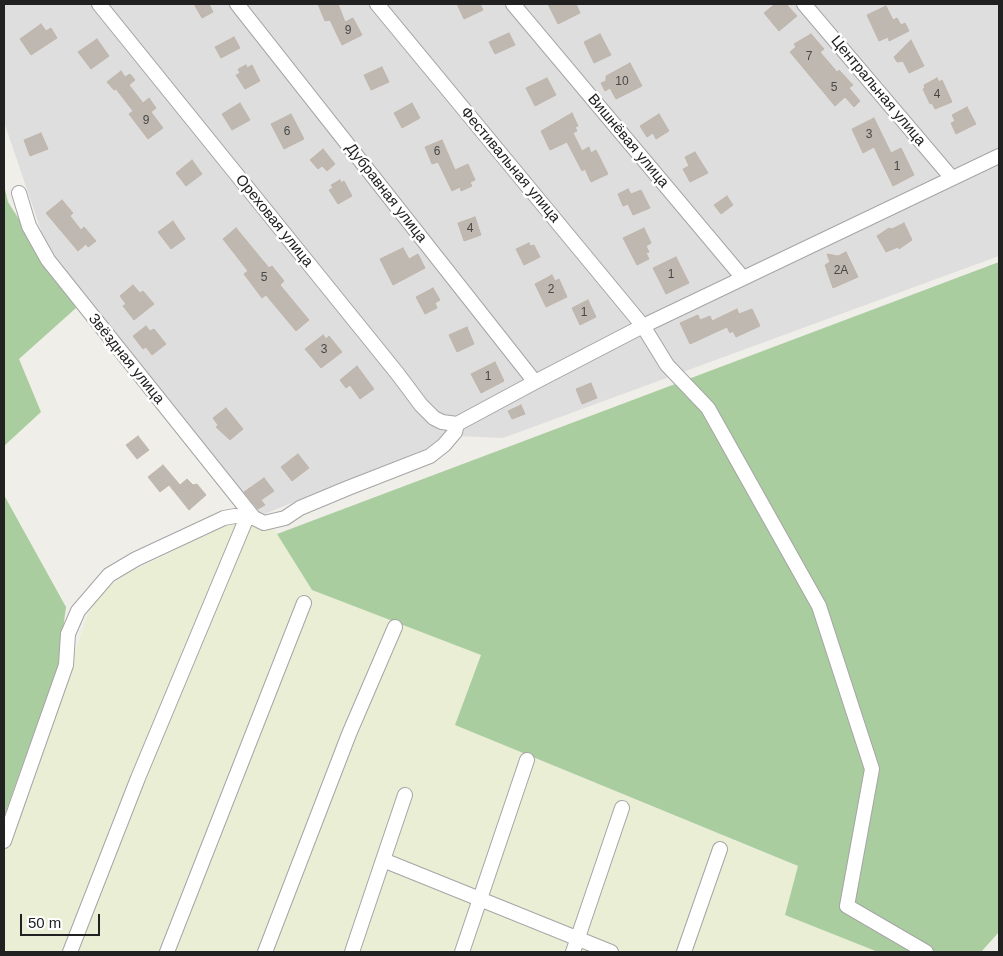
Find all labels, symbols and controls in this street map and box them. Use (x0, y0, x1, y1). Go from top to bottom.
house number: 9 (345, 24, 351, 38)
street label: Центральная улица (827, 32, 929, 150)
house number: 7 (806, 50, 812, 64)
house number: 10 (615, 75, 629, 89)
house number: 5 (831, 81, 837, 95)
house number: 4 (934, 88, 940, 102)
street label: Вишнёвая улица (584, 91, 672, 191)
street label: Фестивальная улица (456, 104, 564, 226)
house number: 9 (143, 114, 149, 128)
house number: 6 (284, 125, 290, 139)
house number: 3 (866, 128, 872, 142)
street label: Дубравная улица (341, 140, 431, 246)
house number: 6 (434, 145, 440, 159)
house number: 1 (894, 160, 900, 174)
street label: Ореховая улица (231, 171, 317, 271)
house number: 4 (467, 222, 473, 236)
house number: 2А (834, 264, 848, 278)
house number: 1 (668, 268, 674, 282)
house number: 5 (261, 271, 267, 285)
house number: 2 (548, 283, 554, 297)
house number: 1 (581, 306, 587, 320)
street label: Звёздная улица (84, 310, 168, 408)
house number: 3 (321, 343, 327, 357)
house number: 1 (485, 370, 491, 384)
scale bar (22, 904, 102, 936)
text: 50 m (28, 914, 61, 931)

